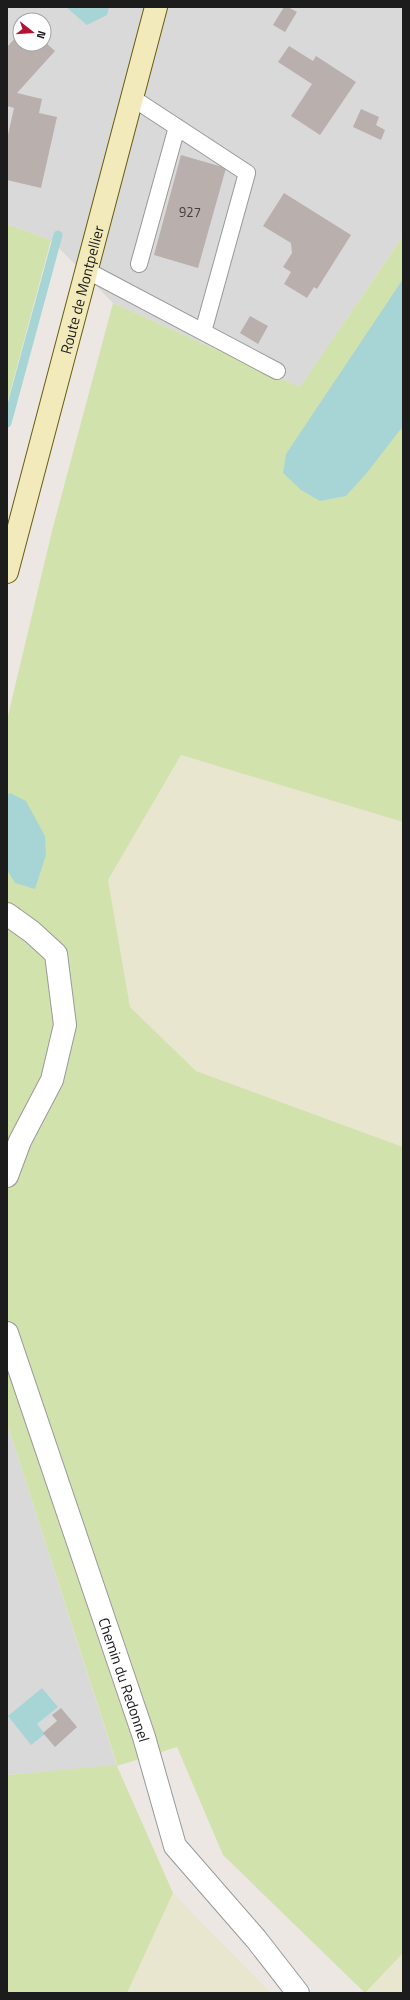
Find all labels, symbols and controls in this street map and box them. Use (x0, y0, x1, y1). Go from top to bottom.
north arrow (12, 12, 52, 52)
text: N (33, 29, 50, 41)
house number: 927 (179, 202, 201, 222)
street label: Route de Montpellier (53, 223, 109, 357)
street label: Chemin du Redonnel (93, 1614, 156, 1744)

